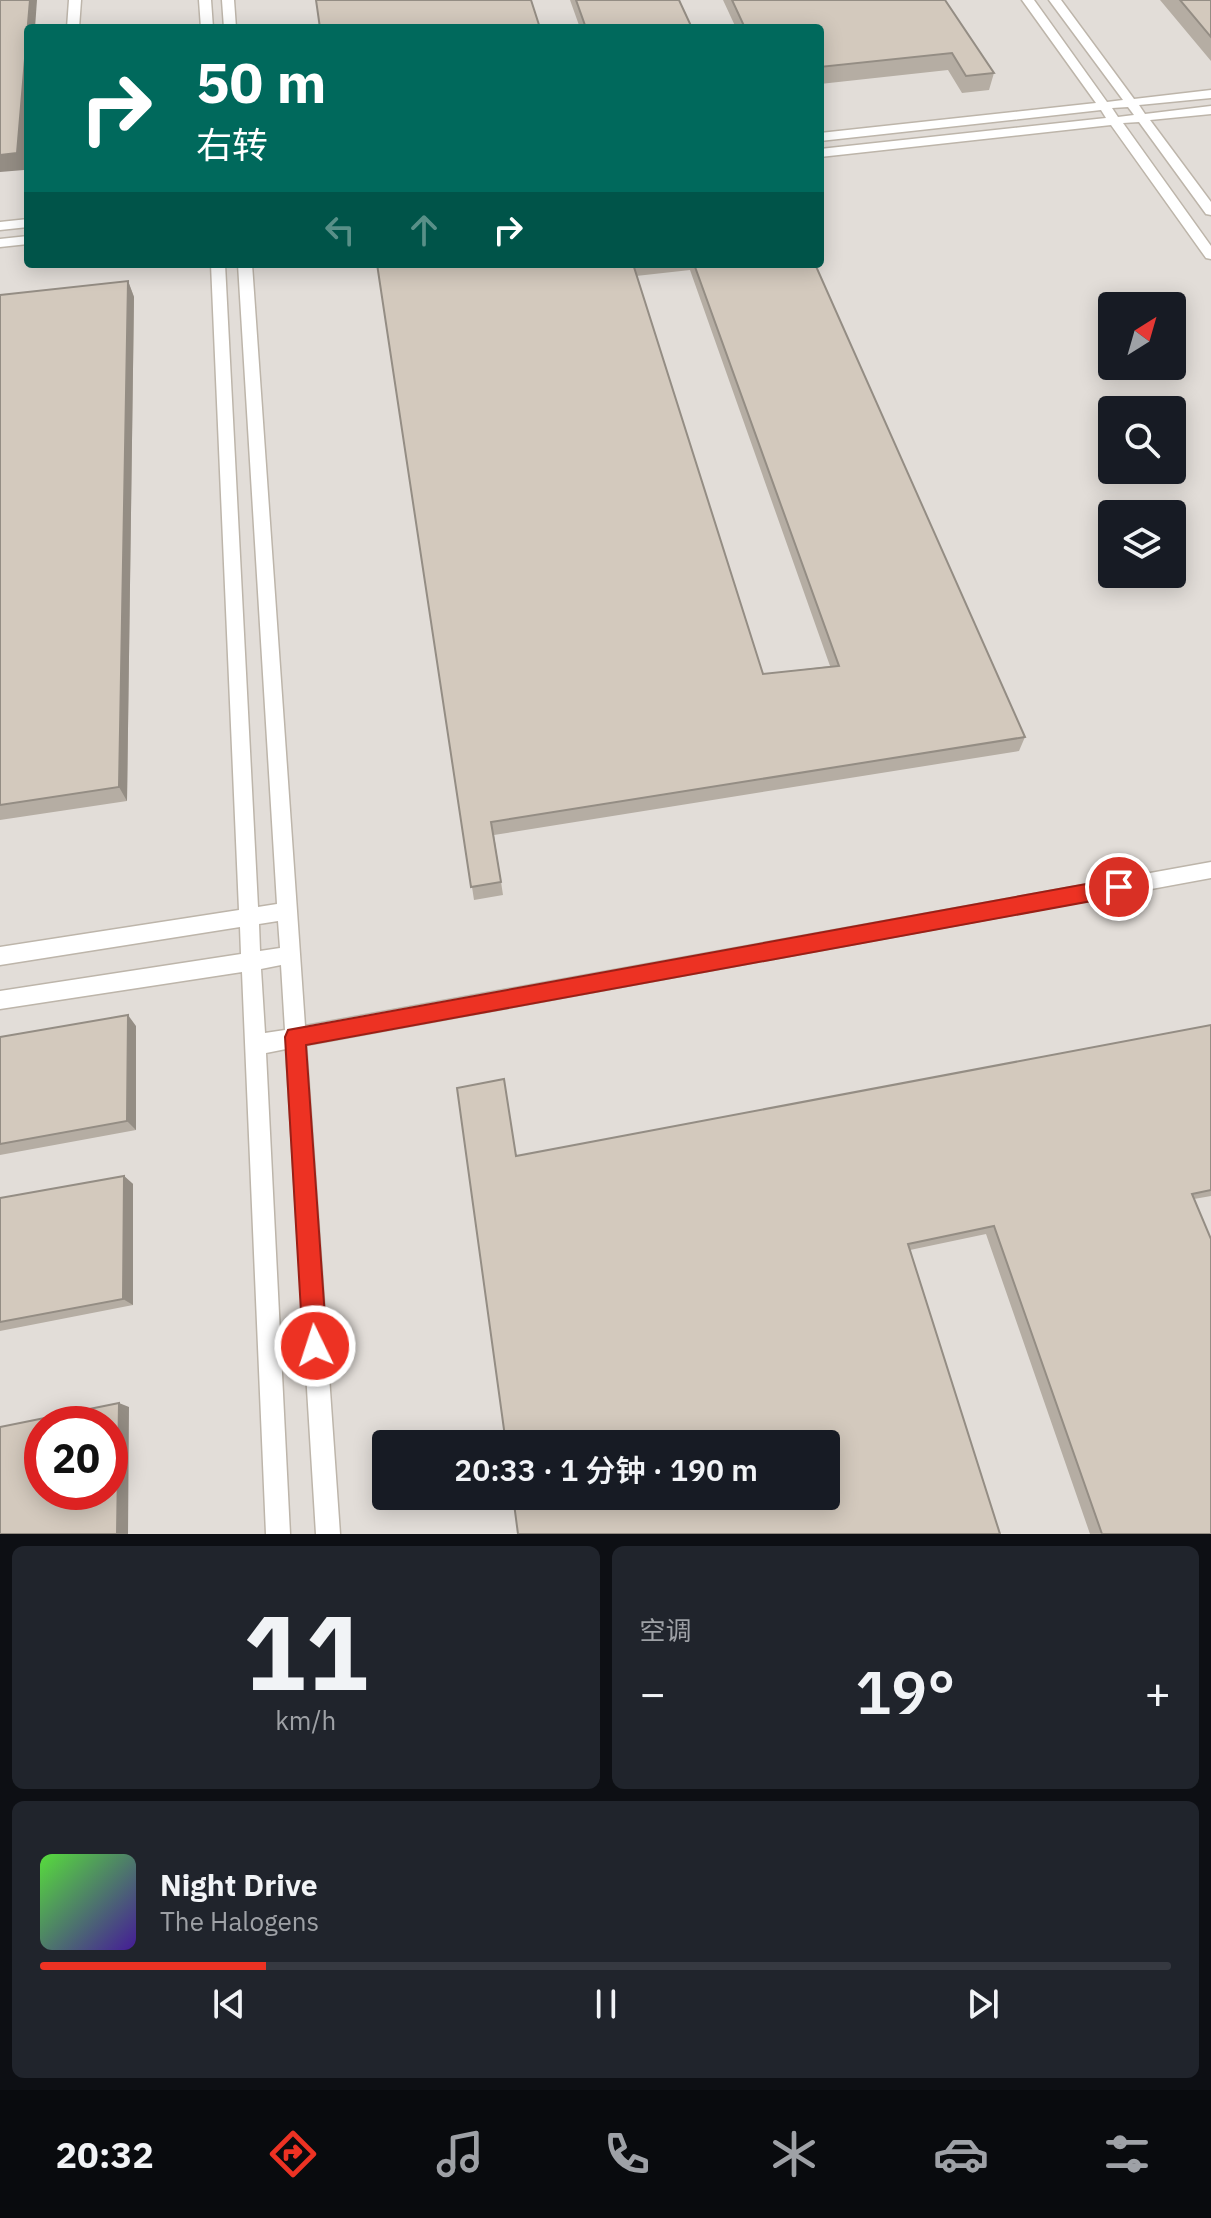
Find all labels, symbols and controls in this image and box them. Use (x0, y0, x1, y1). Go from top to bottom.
text: 50 m (196, 46, 326, 118)
icon: right (64, 56, 168, 160)
text: 右转 (196, 121, 268, 168)
icon: left (318, 208, 362, 252)
icon: ahead (402, 208, 446, 252)
icon: right (486, 208, 530, 252)
north arrow (1098, 292, 1186, 380)
map controls (1098, 292, 1186, 588)
button: search (1098, 396, 1186, 484)
button: layers (1098, 500, 1186, 588)
pin (1085, 853, 1153, 921)
icon: arrive (1097, 865, 1141, 909)
position arrow (273, 1304, 357, 1388)
speed limit sign: 20 (24, 1406, 128, 1510)
text: 20:33 · 1 分钟 · 190 m (454, 1450, 758, 1489)
text: 11 (243, 1583, 368, 1719)
text: 空调 (640, 1613, 692, 1647)
text: 19° (855, 1652, 955, 1731)
text: − (640, 1664, 666, 1721)
text: + (1145, 1664, 1171, 1721)
text: km/h (275, 1703, 336, 1737)
text: Night Drive (160, 1865, 318, 1904)
text: The Halogens (160, 1904, 319, 1938)
icon: previous (207, 1982, 251, 2026)
icon: pause (584, 1982, 628, 2026)
icon: next (961, 1982, 1005, 2026)
icon: directions (265, 2126, 321, 2182)
icon: music (432, 2126, 488, 2182)
icon: phone (599, 2126, 655, 2182)
icon: climate (766, 2126, 822, 2182)
icon: car (933, 2126, 989, 2182)
icon: filters (1099, 2126, 1155, 2182)
text: 20:32 (55, 2131, 154, 2178)

